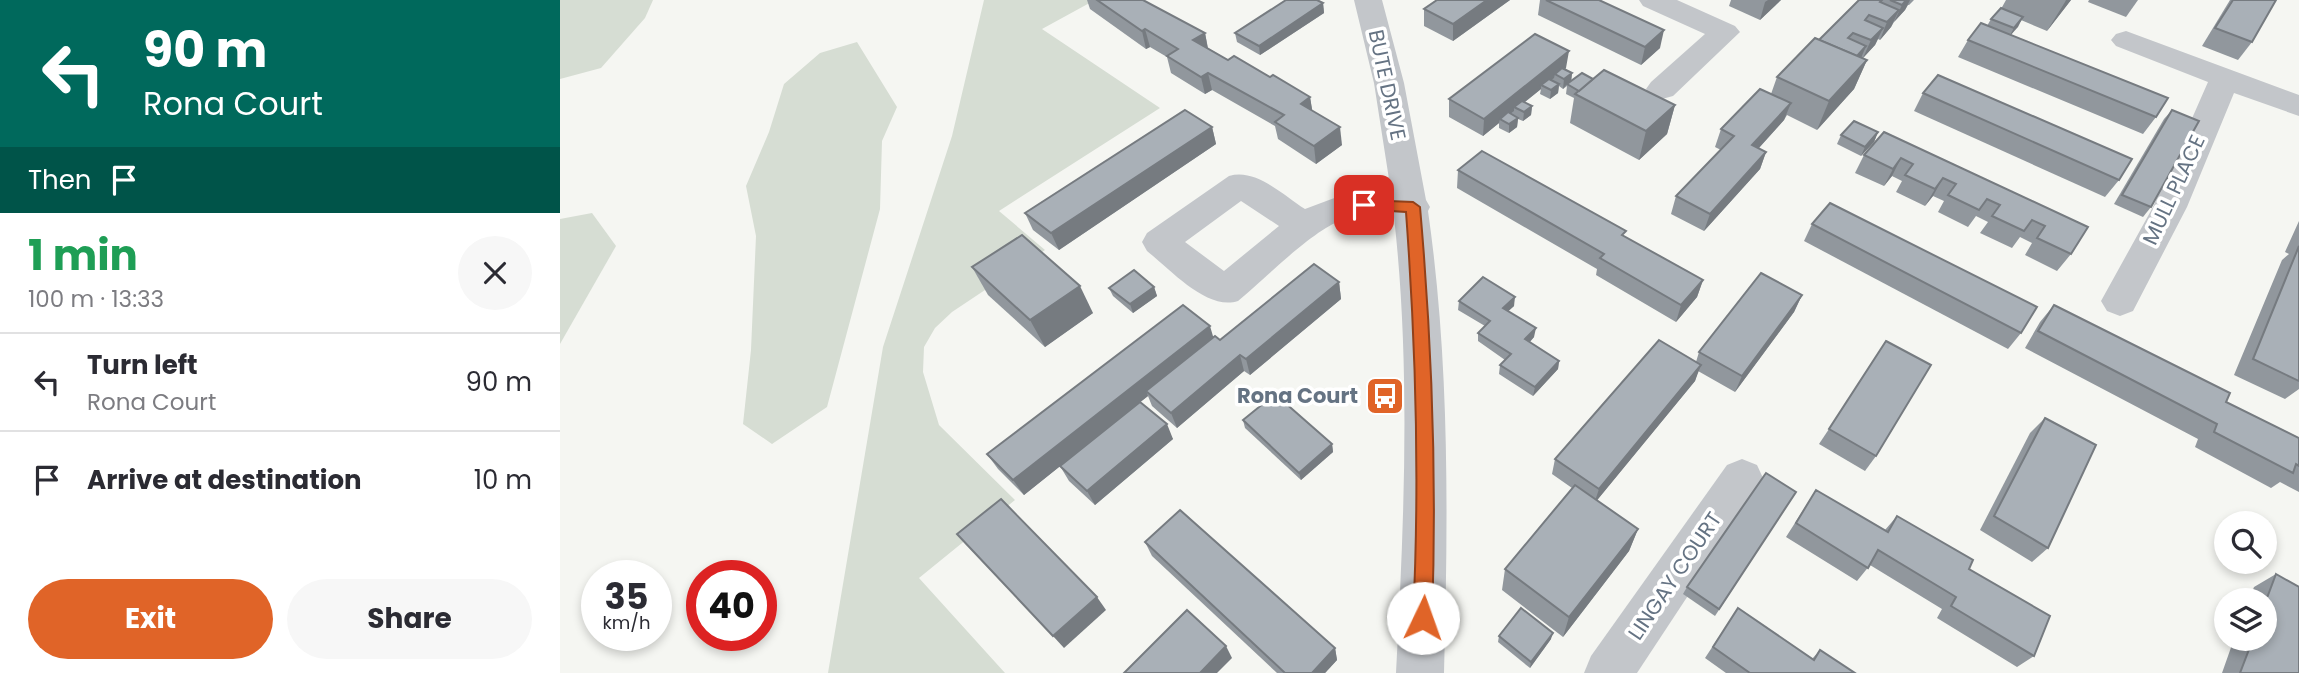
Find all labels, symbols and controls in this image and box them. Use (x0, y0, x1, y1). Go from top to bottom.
text: 90 m (143, 16, 267, 84)
street label: BUTE DRIVE (1362, 27, 1413, 143)
icon: left (28, 28, 119, 119)
text: Rona Court (143, 81, 323, 126)
street label: MULL PLACE (2135, 130, 2212, 250)
icon: arrive (105, 161, 143, 199)
text: Then (28, 162, 91, 198)
pin (1334, 175, 1394, 235)
icon: arrive (1345, 186, 1383, 224)
text: 1 min (28, 226, 138, 285)
button: close (458, 236, 532, 310)
text: 100 m · 13:33 (28, 283, 164, 315)
text: Turn left (87, 347, 198, 383)
icon: left (28, 363, 66, 401)
text: 90 m (466, 364, 532, 400)
bus stop icon: Rona Court (1364, 375, 1406, 417)
place label: Rona Court (1237, 381, 1358, 410)
text: Rona Court (87, 386, 216, 418)
icon: arrive (28, 461, 66, 499)
text: Arrive at destination (87, 462, 362, 498)
text: 10 m (474, 462, 532, 498)
street label: LINGAY COURT (1621, 506, 1728, 645)
map controls (2214, 511, 2277, 651)
button: search (2214, 511, 2277, 574)
speed limit sign: 40 (686, 560, 777, 651)
text: 35 (605, 572, 648, 621)
button: Exit (28, 579, 273, 659)
button: Share (287, 579, 532, 659)
position arrow (1386, 581, 1460, 655)
button: layers (2214, 588, 2277, 651)
text: km/h (603, 610, 650, 635)

